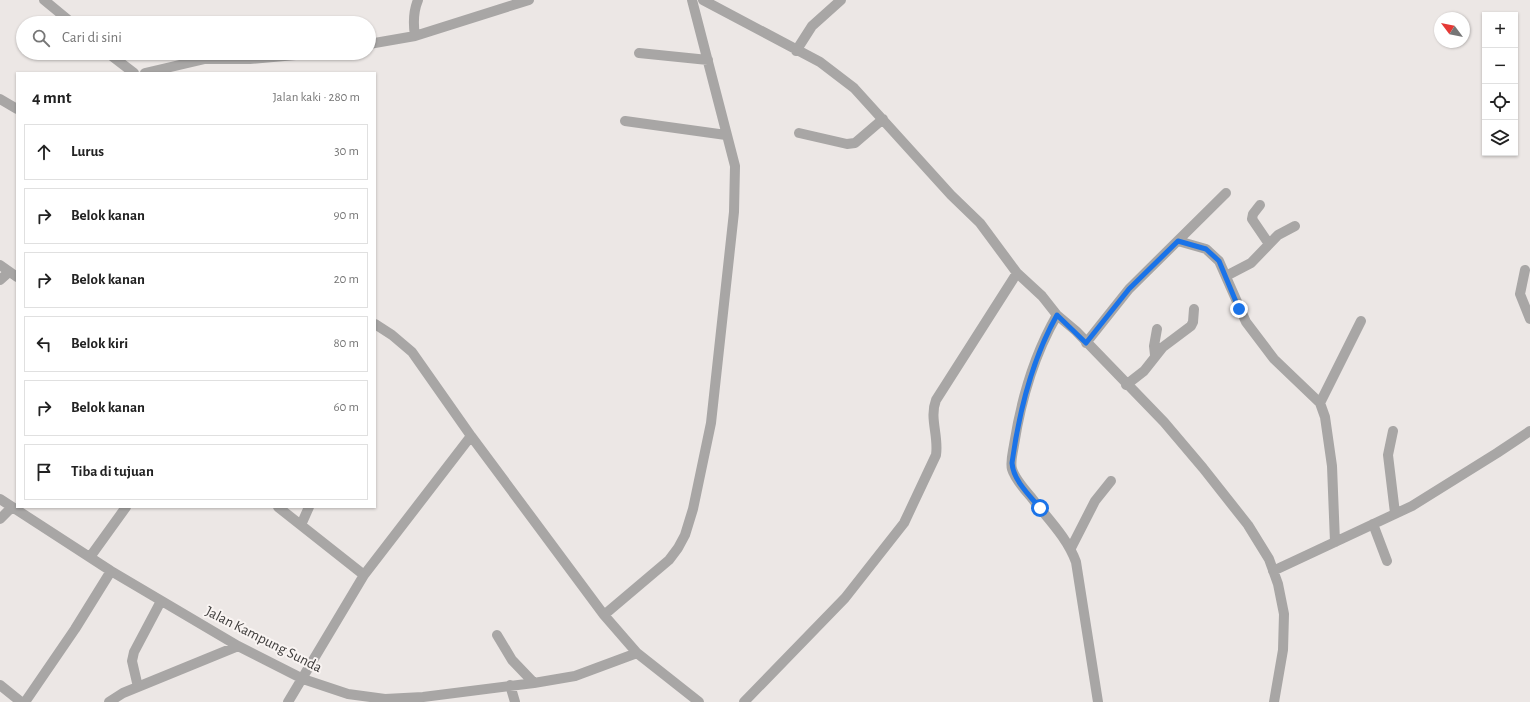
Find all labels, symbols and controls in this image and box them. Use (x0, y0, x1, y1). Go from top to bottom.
north arrow (1434, 12, 1470, 48)
map controls (1482, 12, 1518, 156)
button: + (1482, 12, 1518, 48)
search box (16, 16, 376, 60)
icon: search (30, 27, 52, 49)
text: Cari di sini (62, 30, 122, 45)
button: − (1482, 48, 1518, 84)
button: locate (1482, 84, 1518, 120)
text: 4 mnt (32, 89, 71, 106)
text: Jalan kaki · 280 m (273, 91, 360, 104)
button: layers (1482, 120, 1518, 156)
icon: ahead (33, 141, 55, 163)
text: Lurus (71, 144, 104, 159)
text: 30 m (334, 145, 359, 158)
icon: right (33, 205, 55, 227)
text: Belok kanan (71, 208, 145, 223)
text: 90 m (333, 209, 359, 222)
icon: right (33, 269, 55, 291)
text: Belok kanan (71, 272, 145, 287)
text: 20 m (334, 273, 359, 286)
route end (1230, 300, 1248, 318)
icon: left (33, 333, 55, 355)
text: Belok kiri (71, 336, 128, 351)
text: 80 m (333, 337, 359, 350)
icon: right (33, 397, 55, 419)
text: Belok kanan (71, 400, 145, 415)
text: 60 m (333, 401, 359, 414)
icon: arrive (33, 461, 55, 483)
text: Tiba di tujuan (71, 464, 154, 479)
route start (1031, 499, 1049, 517)
street label: Jalan Kampung Sunda (203, 604, 324, 675)

